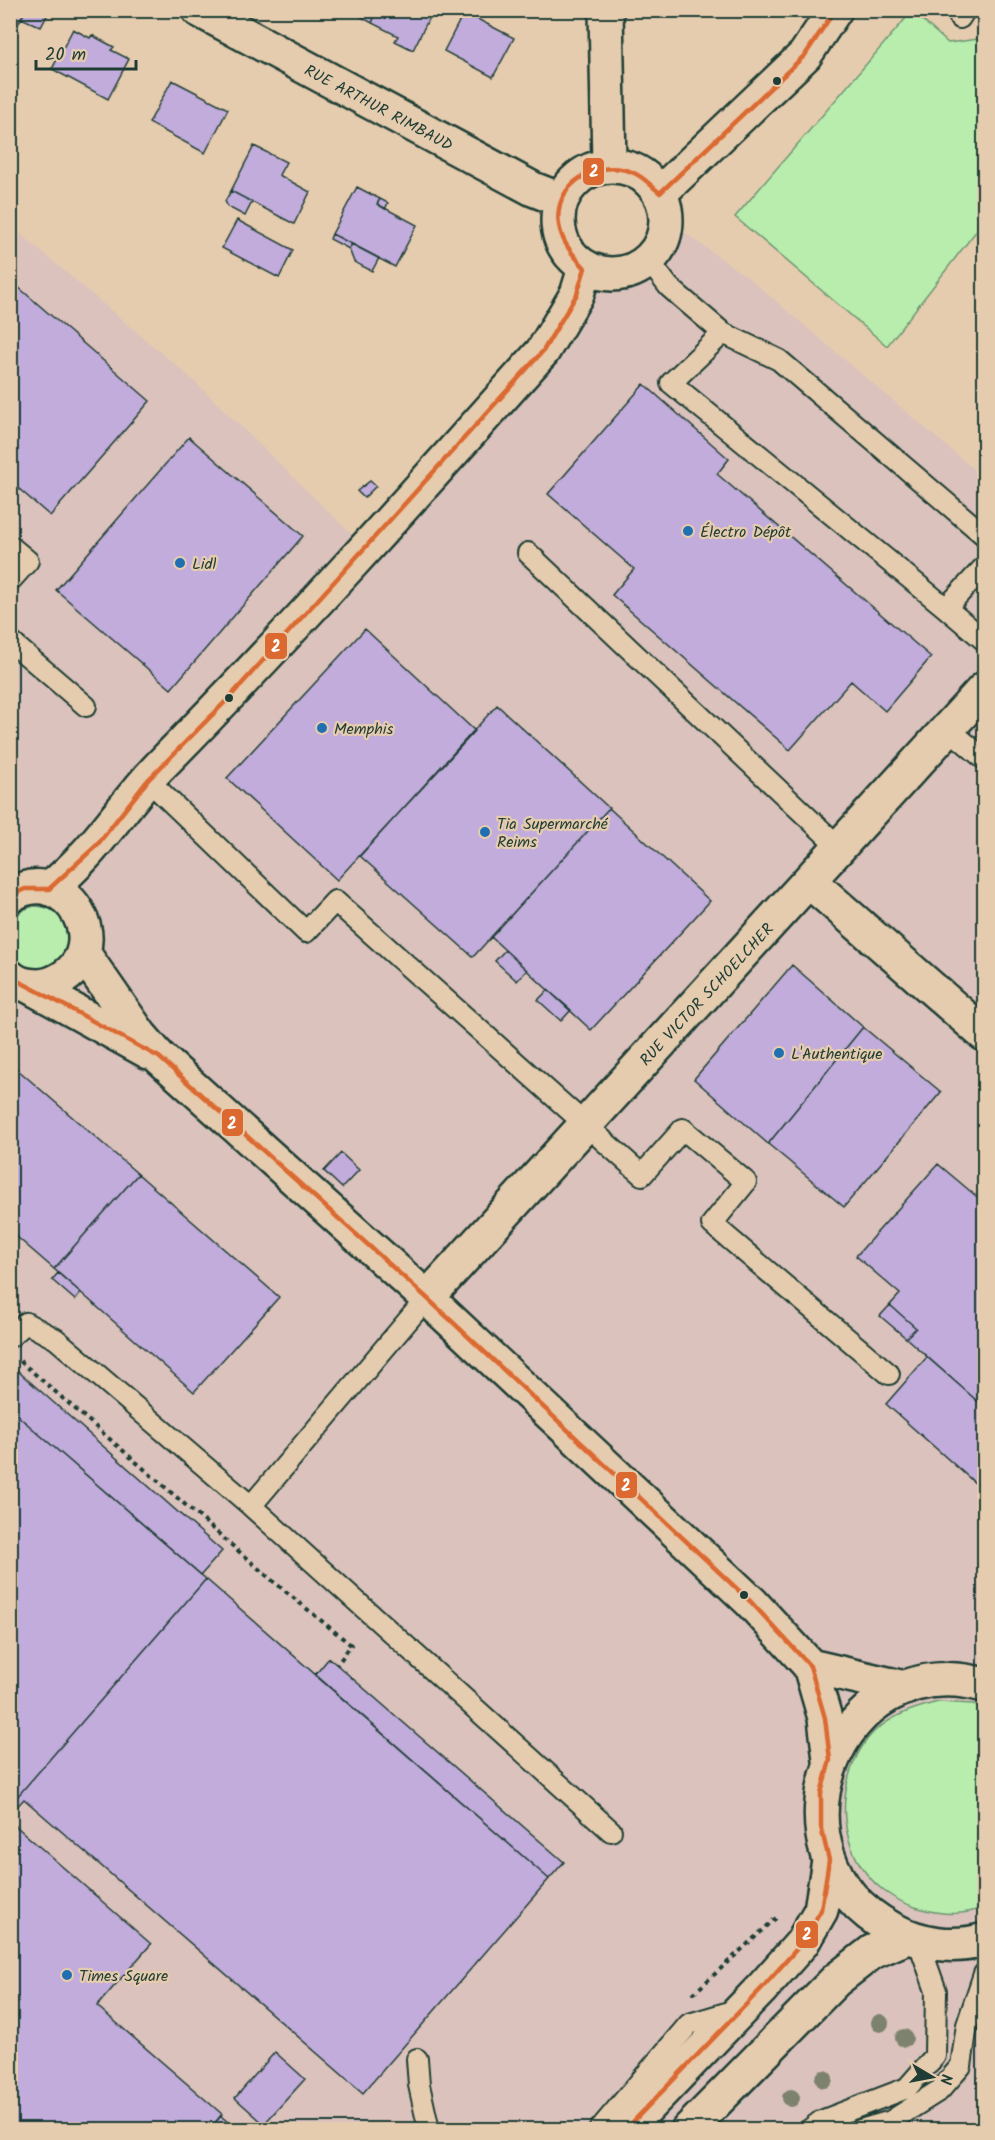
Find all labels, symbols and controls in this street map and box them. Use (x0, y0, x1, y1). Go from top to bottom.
scale bar (36, 33, 136, 71)
text: 20 m (45, 41, 86, 70)
street label: RUE ARTHUR RIMBAUD (300, 59, 457, 158)
unlabelled marker (771, 75, 783, 87)
line badge: 2 (582, 157, 605, 186)
text: 2 (589, 160, 599, 185)
place label: Électro Dépôt (700, 520, 792, 545)
marker: Électro Dépôt (681, 524, 695, 538)
place label: Lidl (192, 552, 217, 577)
marker: Lidl (173, 556, 187, 570)
line badge: 2 (264, 632, 288, 660)
text: 2 (271, 635, 281, 660)
unlabelled marker (223, 692, 235, 704)
place label: Memphis (334, 717, 394, 742)
marker: Memphis (315, 721, 329, 735)
place label: Tia Supermarché Reims (497, 812, 609, 855)
marker: Tia Supermarché Reims (478, 825, 492, 839)
street label: RUE VICTOR SCHOELCHER (634, 918, 780, 1072)
place label: L'Authentique (791, 1042, 882, 1067)
marker: L'Authentique (772, 1046, 786, 1060)
line badge: 2 (221, 1108, 244, 1137)
text: 2 (227, 1112, 237, 1137)
line badge: 2 (615, 1471, 638, 1499)
text: 2 (621, 1474, 631, 1499)
unlabelled marker (738, 1589, 750, 1601)
line badge: 2 (795, 1920, 819, 1949)
text: 2 (802, 1923, 812, 1948)
place label: Times Square (79, 1964, 168, 1989)
marker: Times Square (60, 1968, 74, 1982)
north arrow (902, 2047, 962, 2107)
text: N (932, 2072, 958, 2086)

